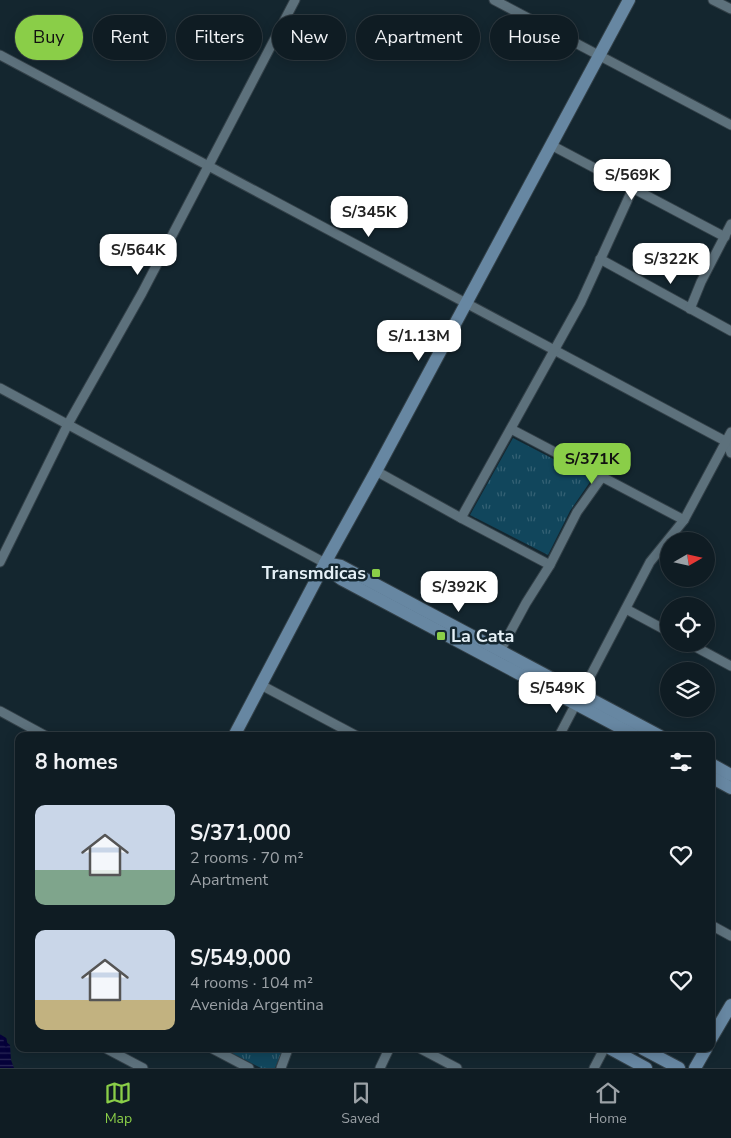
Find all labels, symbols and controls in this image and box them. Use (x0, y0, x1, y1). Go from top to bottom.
chip: Buy (15, 15, 83, 60)
chip: Rent (93, 15, 166, 60)
chip: Filters (176, 15, 262, 60)
chip: New (272, 15, 346, 60)
chip: Apartment (356, 15, 480, 60)
chip: House (490, 15, 578, 60)
pin: S/569K (591, 158, 673, 201)
text: S/569K (605, 164, 659, 186)
pin: S/345K (328, 196, 410, 238)
text: S/345K (342, 201, 396, 223)
pin: S/564K (97, 234, 179, 276)
text: S/564K (111, 239, 165, 261)
pin: S/322K (630, 242, 712, 285)
text: S/322K (644, 248, 698, 270)
pin: S/1.13M (373, 320, 465, 362)
text: S/1.13M (388, 325, 450, 347)
pin: S/371K (551, 442, 633, 485)
text: S/371K (565, 448, 619, 470)
north arrow (660, 532, 715, 588)
map controls (660, 532, 715, 717)
place label: Transmdicas (262, 561, 366, 585)
marker: Transmdicas (370, 567, 382, 579)
pin: S/392K (418, 570, 500, 613)
text: S/392K (432, 576, 486, 598)
button: locate (660, 597, 715, 652)
place label: La Cata (451, 624, 514, 648)
marker: La Cata (435, 630, 447, 642)
button: layers (660, 662, 715, 717)
pin: S/549K (516, 672, 598, 714)
text: S/549K (530, 677, 584, 699)
text: 8 homes (35, 748, 118, 776)
icon: filters (667, 748, 695, 776)
text: S/371,000 (190, 819, 291, 847)
icon: home (75, 825, 135, 885)
icon: heart (667, 841, 695, 869)
text: 2 rooms · 70 m² (190, 847, 303, 869)
text: Apartment (190, 869, 268, 891)
text: S/549,000 (190, 944, 291, 972)
icon: home (75, 950, 135, 1010)
icon: heart (667, 966, 695, 994)
text: 4 rooms · 104 m² (190, 972, 313, 994)
text: Avenida Argentina (190, 994, 324, 1016)
tab: Map (104, 1079, 132, 1128)
tab: Saved (341, 1079, 380, 1128)
tab: Home (589, 1079, 627, 1128)

